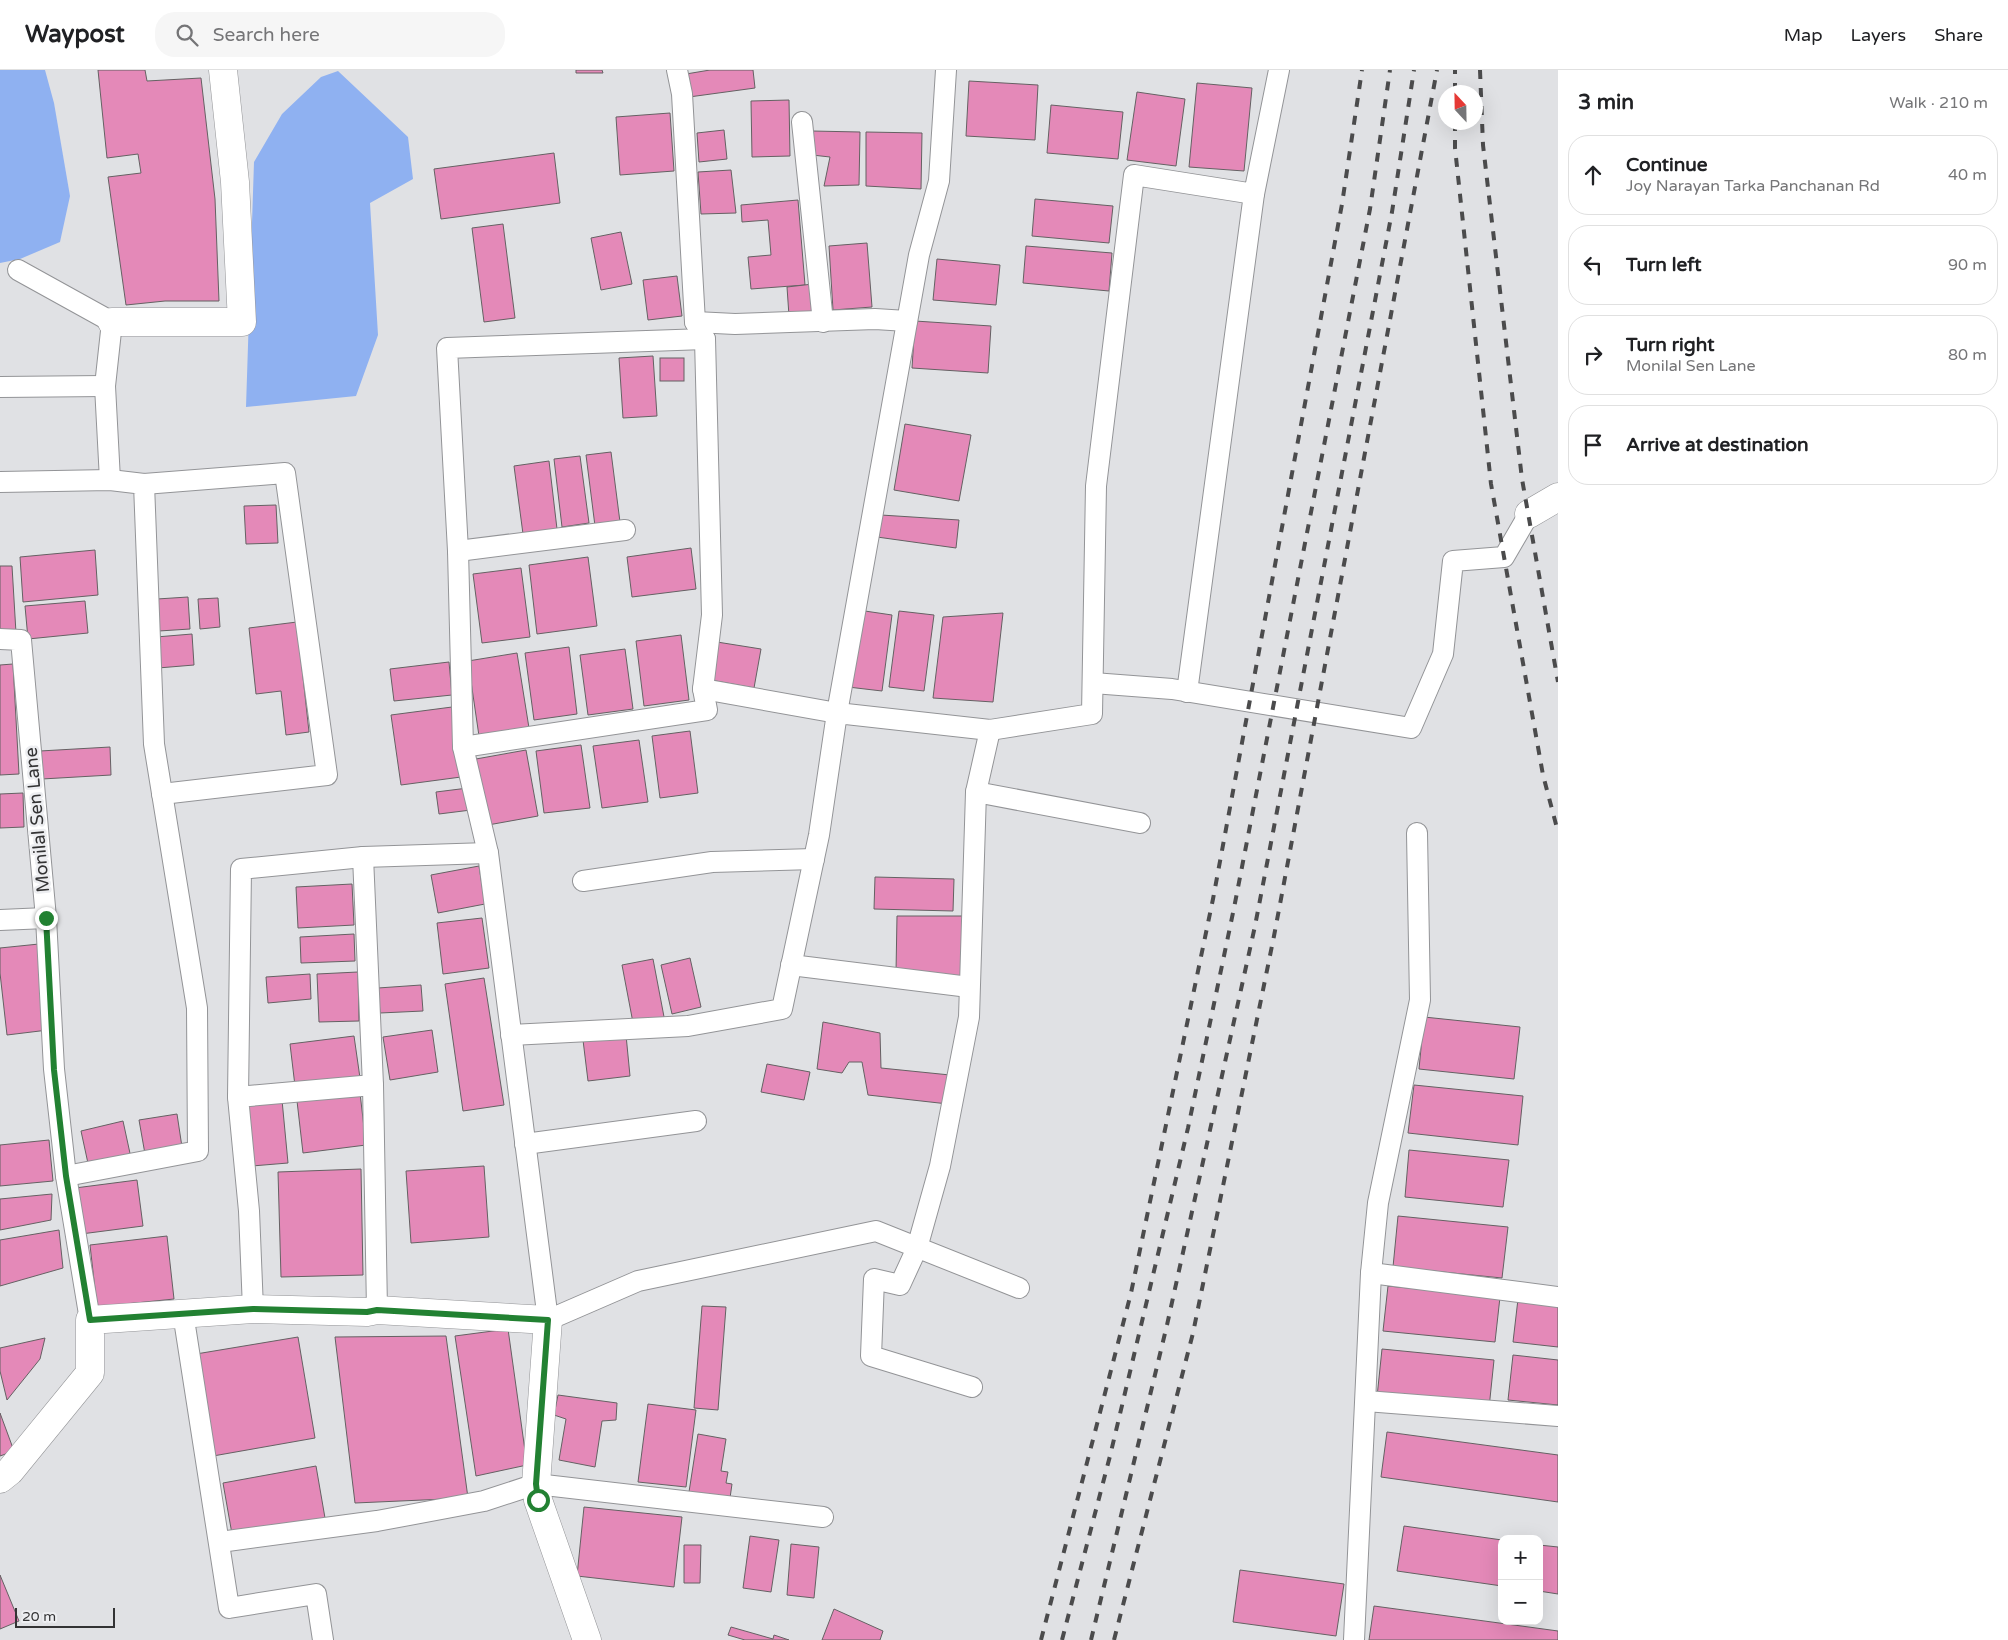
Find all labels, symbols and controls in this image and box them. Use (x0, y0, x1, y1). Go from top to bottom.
search box (155, 12, 505, 57)
text: Waypost (25, 20, 125, 49)
icon: search (173, 21, 201, 49)
text: Search here (213, 24, 320, 46)
text: Map (1784, 24, 1823, 46)
text: Layers (1851, 24, 1906, 46)
text: Share (1934, 24, 1983, 46)
north arrow (1438, 85, 1483, 130)
text: 3 min (1578, 90, 1634, 115)
text: Walk · 210 m (1889, 93, 1988, 113)
text: Continue (1626, 154, 1708, 176)
icon: ahead (1579, 161, 1607, 189)
text: 40 m (1948, 165, 1987, 185)
text: Joy Narayan Tarka Panchanan Rd (1626, 176, 1880, 196)
icon: left (1579, 251, 1607, 279)
text: Turn left (1626, 254, 1702, 276)
text: 90 m (1948, 255, 1987, 275)
text: Turn right (1626, 334, 1714, 356)
icon: right (1579, 341, 1607, 369)
text: 80 m (1948, 345, 1987, 365)
text: Monilal Sen Lane (1626, 356, 1756, 376)
icon: arrive (1579, 431, 1607, 459)
text: Arrive at destination (1626, 434, 1809, 456)
street label: Monilal Sen Lane (20, 746, 54, 894)
route end (35, 907, 58, 930)
route start (527, 1489, 550, 1512)
map controls (1498, 1535, 1543, 1625)
button: + (1498, 1535, 1543, 1580)
button: − (1498, 1580, 1543, 1625)
scale bar (15, 1605, 115, 1628)
text: 20 m (22, 1608, 56, 1625)

